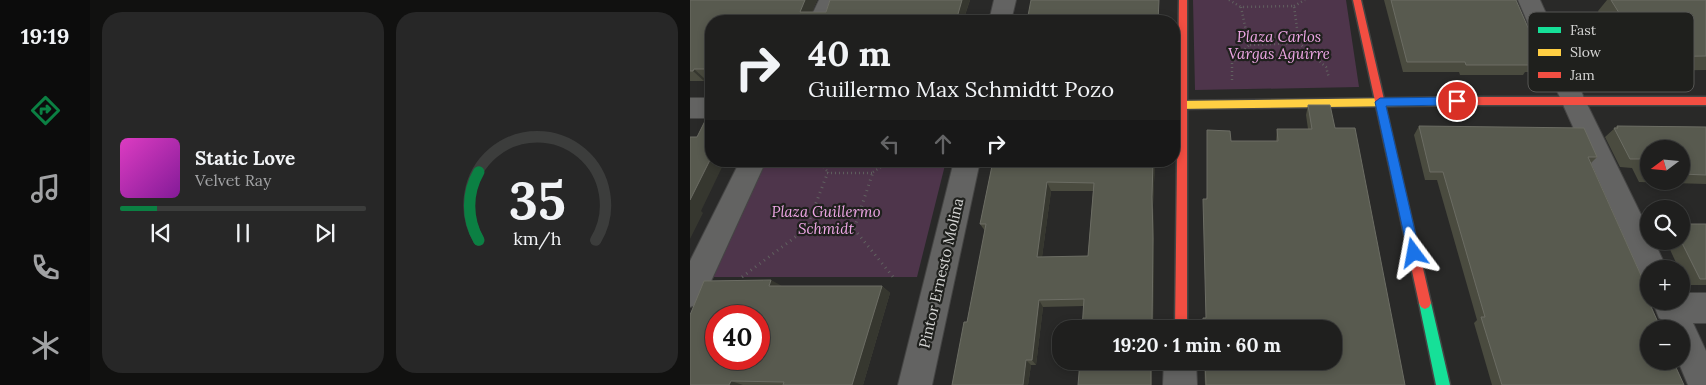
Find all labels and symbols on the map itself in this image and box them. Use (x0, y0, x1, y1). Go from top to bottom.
legend (1528, 12, 1694, 92)
text: Fast (1570, 21, 1597, 39)
park label: Plaza Carlos Vargas Aguirre (1228, 27, 1330, 63)
text: Slow (1570, 43, 1602, 61)
text: Jam (1569, 66, 1595, 84)
pin (1436, 80, 1478, 122)
north arrow (1640, 140, 1690, 190)
street label: Pintor Ernesto Molina (914, 196, 968, 350)
park label: Plaza Guillermo Schmidt (771, 202, 881, 238)
position arrow (1387, 226, 1439, 278)
speed limit sign: 40 (705, 305, 770, 370)

